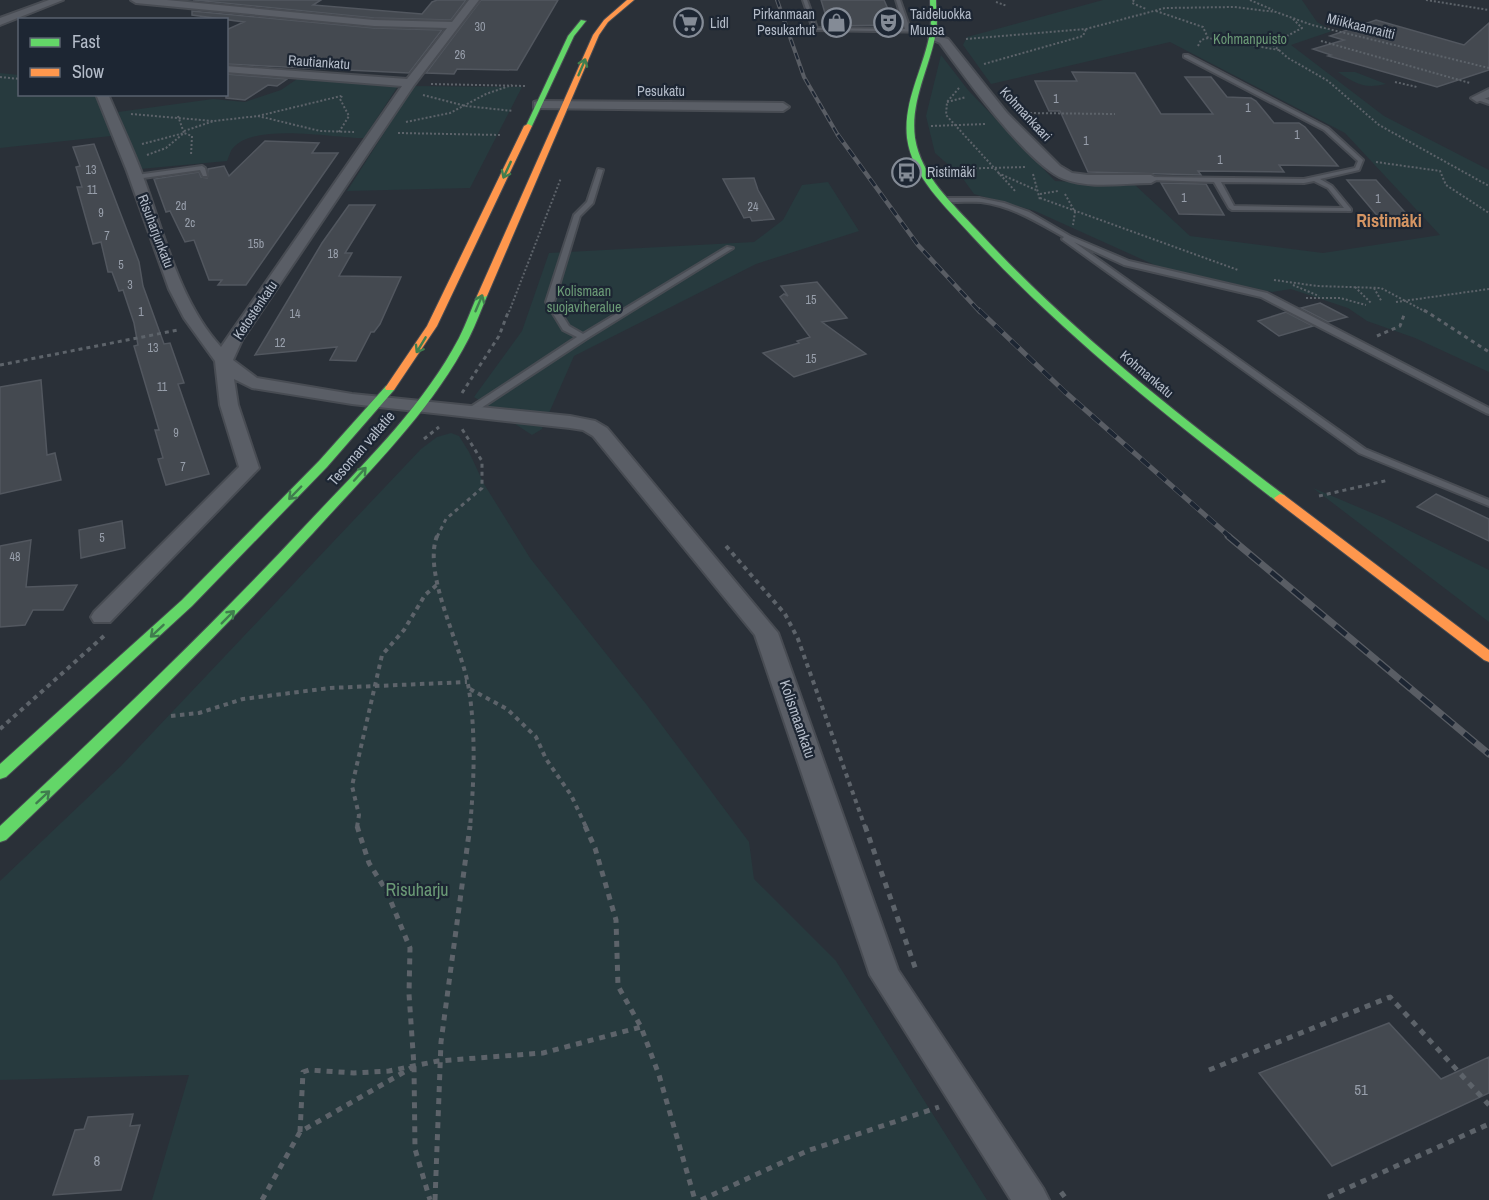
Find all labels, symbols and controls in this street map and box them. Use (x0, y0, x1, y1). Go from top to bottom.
place label: Pirkanmaan Pesukarhut (753, 5, 815, 39)
place label: Taideluokka Muusa (910, 5, 972, 39)
shop icon: Pirkanmaan Pesukarhut (820, 6, 852, 38)
theatre icon: Taideluokka Muusa (873, 6, 905, 38)
supermarket icon: Lidl (673, 7, 705, 39)
street label: Miikkaanraitti (1325, 9, 1397, 43)
place label: Lidl (710, 14, 729, 32)
legend (18, 18, 228, 96)
house number: 30 (475, 19, 485, 35)
text: Fast (72, 29, 100, 54)
park label: Kohmanpuisto (1213, 30, 1287, 48)
house number: 26 (455, 47, 465, 63)
street label: Rautiankatu (287, 51, 351, 73)
one-way arrow (577, 58, 588, 77)
text: Slow (72, 59, 104, 84)
street label: Pesukatu (637, 82, 685, 100)
street label: Kohmankaari (996, 83, 1056, 145)
house number: 1 (1053, 91, 1059, 107)
house number: 1 (1245, 100, 1251, 116)
house number: 1 (1294, 127, 1300, 143)
house number: 1 (1083, 133, 1089, 149)
house number: 1 (1217, 152, 1223, 168)
bus stop icon: Ristimäki (890, 156, 922, 188)
one-way arrow (501, 161, 513, 179)
house number: 13 (86, 162, 96, 178)
place label: Ristimäki (927, 163, 975, 181)
house number: 11 (87, 182, 98, 198)
house number: 1 (1181, 190, 1187, 206)
house number: 1 (1375, 191, 1381, 207)
street label: Risuharjunkatu (134, 192, 178, 270)
house number: 2d (176, 198, 186, 214)
house number: 24 (748, 199, 759, 215)
house number: 9 (98, 205, 104, 221)
district label: Ristimäki (1356, 208, 1422, 233)
house number: 2c (185, 215, 195, 231)
house number: 7 (104, 228, 110, 244)
house number: 15b (248, 236, 264, 252)
house number: 18 (328, 246, 338, 262)
house number: 5 (118, 257, 124, 273)
house number: 3 (127, 277, 133, 293)
street label: Ketostenkatu (229, 277, 281, 343)
park label: Kolismaan suojaviheralue (547, 282, 621, 316)
house number: 15 (806, 292, 817, 308)
one-way arrow (474, 295, 485, 313)
house number: 1 (138, 304, 144, 320)
house number: 14 (290, 306, 301, 322)
house number: 12 (275, 335, 285, 351)
one-way arrow (414, 336, 426, 353)
house number: 13 (148, 340, 158, 356)
street label: Kohmankatu (1117, 346, 1177, 402)
house number: 15 (806, 351, 817, 367)
house number: 11 (157, 379, 168, 395)
street label: Tesoman valtatie (323, 406, 400, 490)
house number: 9 (173, 425, 179, 441)
house number: 7 (180, 459, 186, 475)
one-way arrow (354, 466, 367, 482)
one-way arrow (288, 486, 302, 501)
house number: 5 (99, 530, 105, 546)
house number: 48 (10, 549, 20, 565)
one-way arrow (221, 610, 236, 625)
one-way arrow (150, 624, 165, 638)
street label: Kolismaankatu (775, 677, 821, 761)
one-way arrow (35, 789, 50, 804)
park label: Risuharju (385, 877, 449, 902)
house number: 51 (1354, 1079, 1368, 1100)
house number: 8 (94, 1150, 101, 1171)

